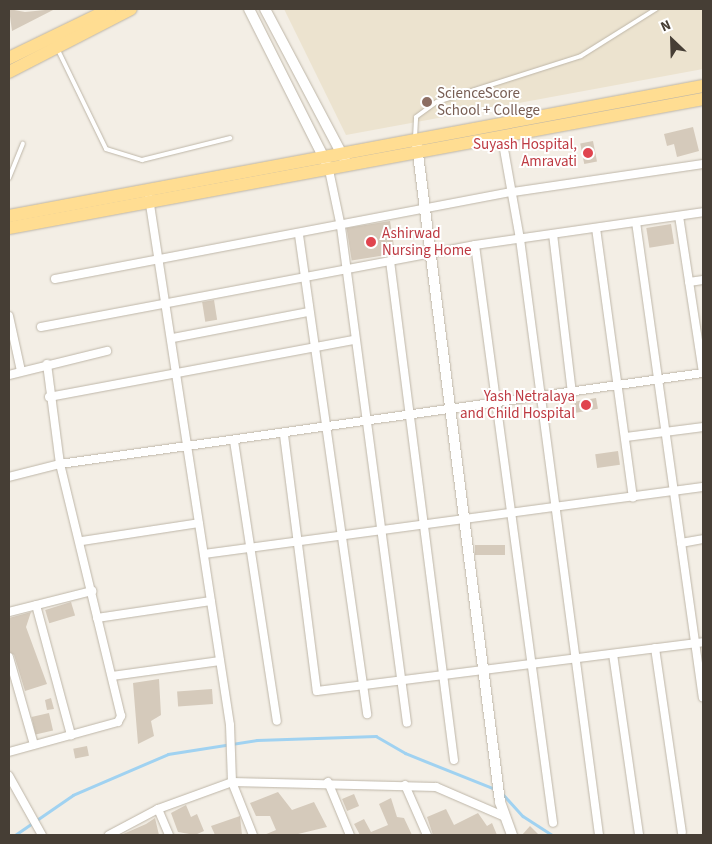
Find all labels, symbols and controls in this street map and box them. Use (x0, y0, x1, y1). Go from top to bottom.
north arrow (647, 15, 697, 65)
text: N (658, 15, 674, 37)
place label: ScienceScore School + College (437, 84, 540, 119)
marker: ScienceScore School + College (421, 96, 433, 108)
place label: Suyash Hospital, Amravati (473, 135, 577, 170)
marker: Suyash Hospital, Amravati (581, 146, 595, 160)
place label: Ashirwad Nursing Home (382, 224, 472, 259)
marker: Ashirwad Nursing Home (364, 235, 378, 249)
place label: Yash Netralaya and Child Hospital (460, 387, 575, 422)
marker: Yash Netralaya and Child Hospital (579, 398, 593, 412)

